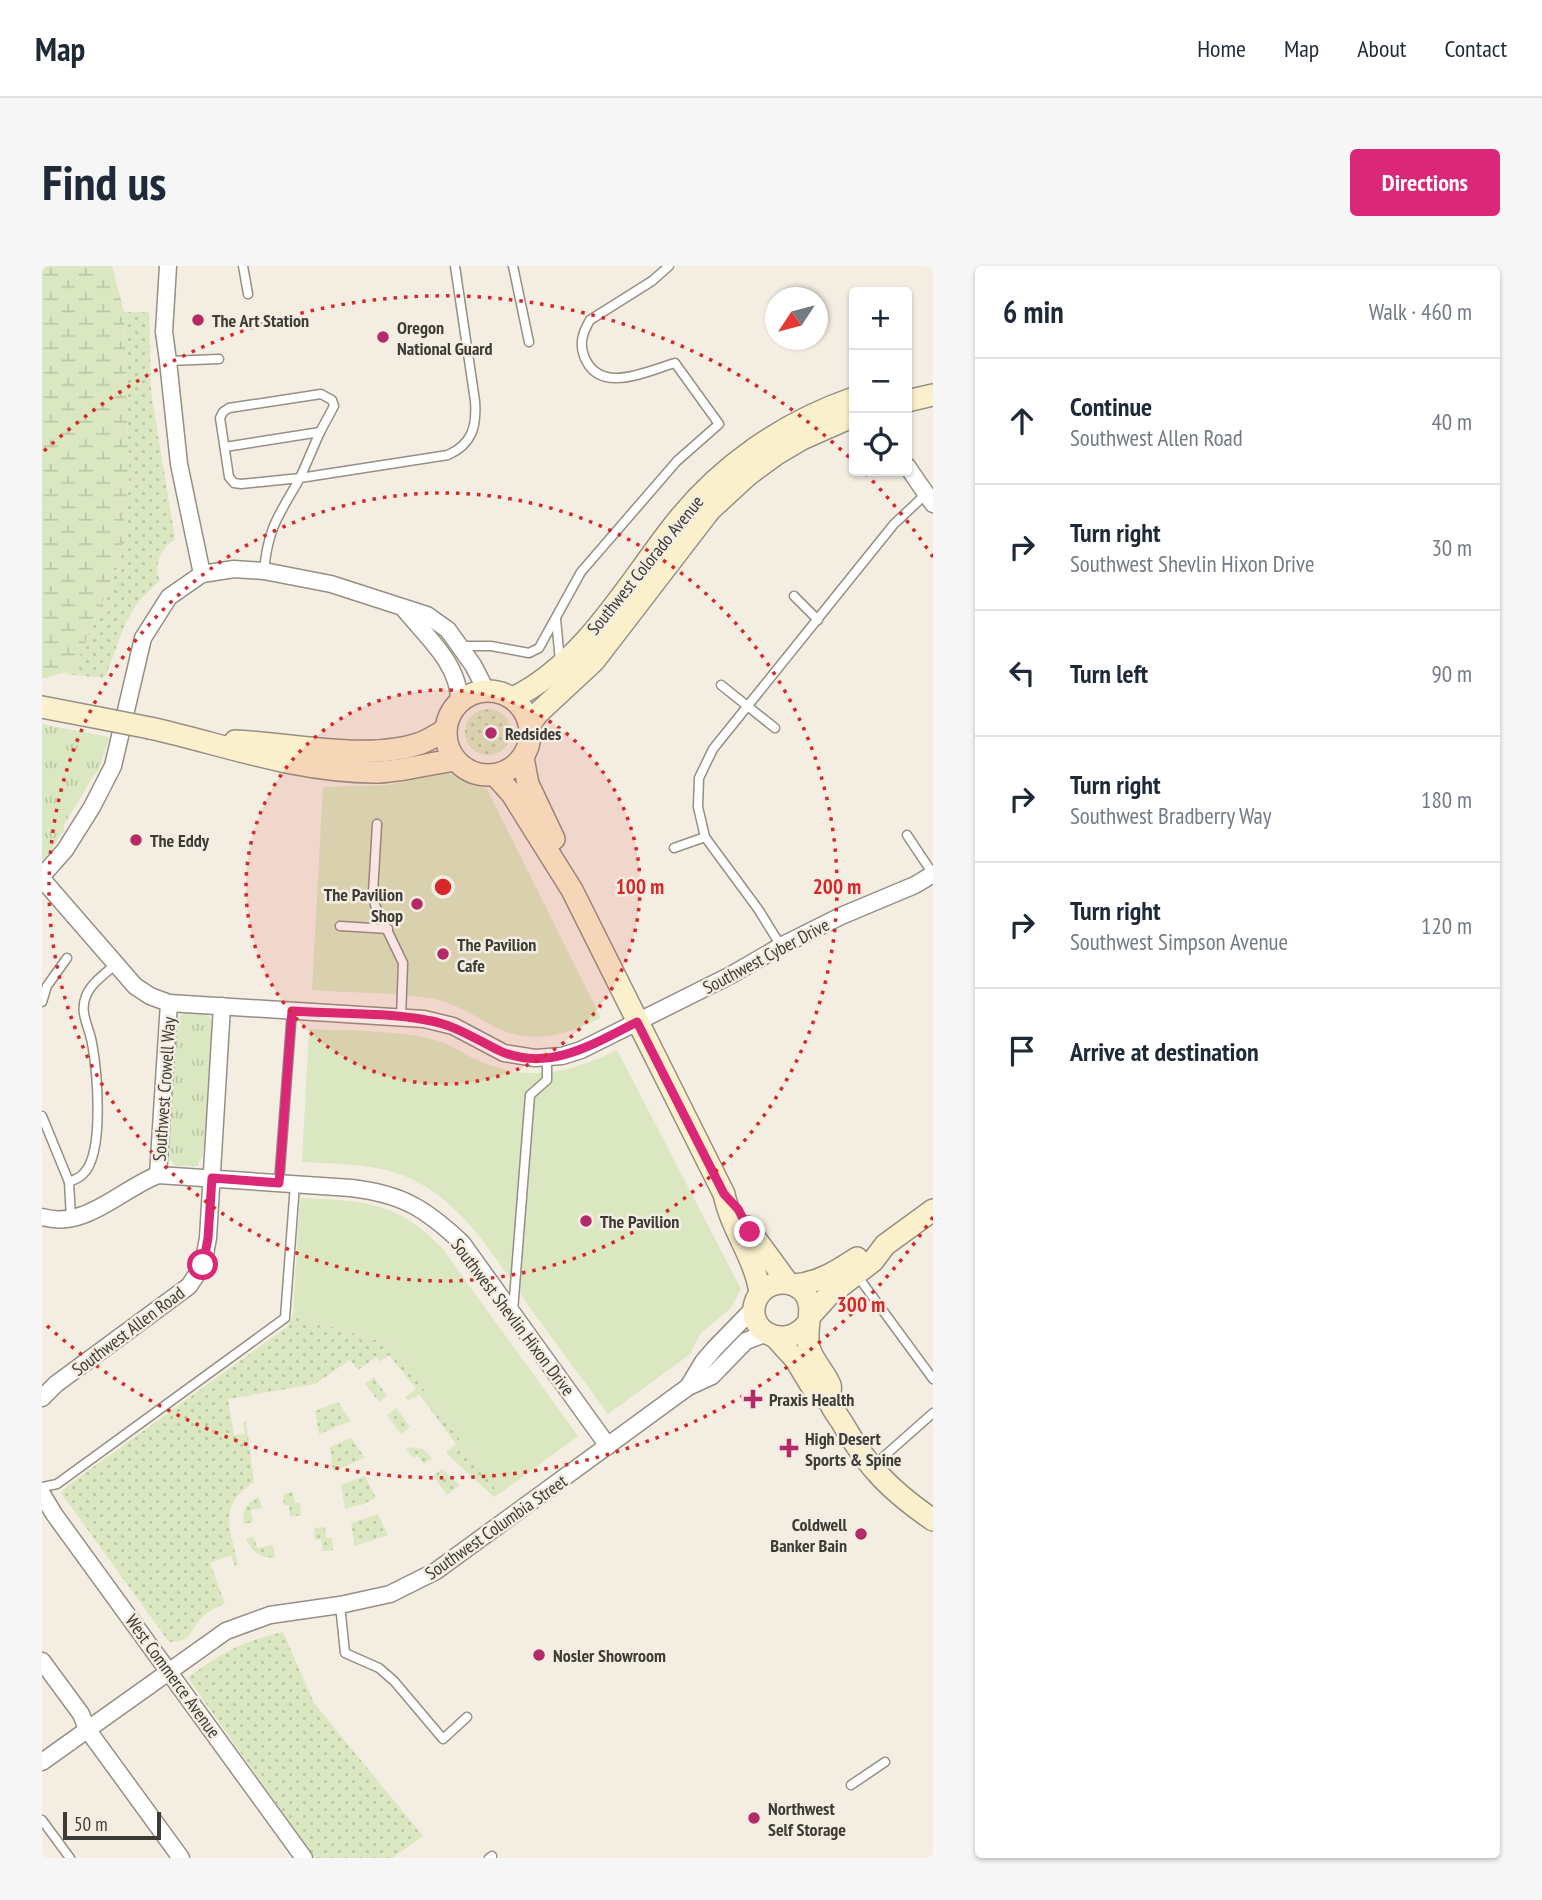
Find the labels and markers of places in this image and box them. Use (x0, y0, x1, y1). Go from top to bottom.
place label: The Art Station (212, 309, 309, 332)
marker: The Art Station (190, 312, 206, 328)
place label: Oregon National Guard (397, 316, 493, 360)
marker: Oregon National Guard (375, 329, 391, 345)
place label: Redsides (505, 722, 561, 745)
marker: Redsides (483, 725, 499, 741)
place label: The Eddy (150, 829, 210, 852)
marker: The Eddy (128, 832, 144, 848)
centre of rings (431, 875, 455, 899)
place label: The Pavilion Shop (324, 883, 403, 927)
marker: The Pavilion Shop (409, 896, 425, 912)
place label: The Pavilion Cafe (457, 933, 536, 977)
marker: The Pavilion Cafe (435, 946, 451, 962)
place label: The Pavilion (600, 1210, 679, 1233)
marker: The Pavilion (578, 1213, 594, 1229)
place label: Praxis Health (769, 1388, 854, 1411)
marker: Praxis Health (743, 1389, 763, 1409)
place label: High Desert Sports & Spine (805, 1427, 902, 1471)
marker: High Desert Sports & Spine (779, 1438, 799, 1458)
place label: Coldwell Banker Bain (770, 1513, 848, 1557)
marker: Coldwell Banker Bain (853, 1526, 869, 1542)
place label: Nosler Showroom (553, 1644, 666, 1667)
marker: Nosler Showroom (531, 1647, 547, 1663)
place label: Northwest Self Storage (768, 1797, 846, 1841)
marker: Northwest Self Storage (746, 1810, 762, 1826)

